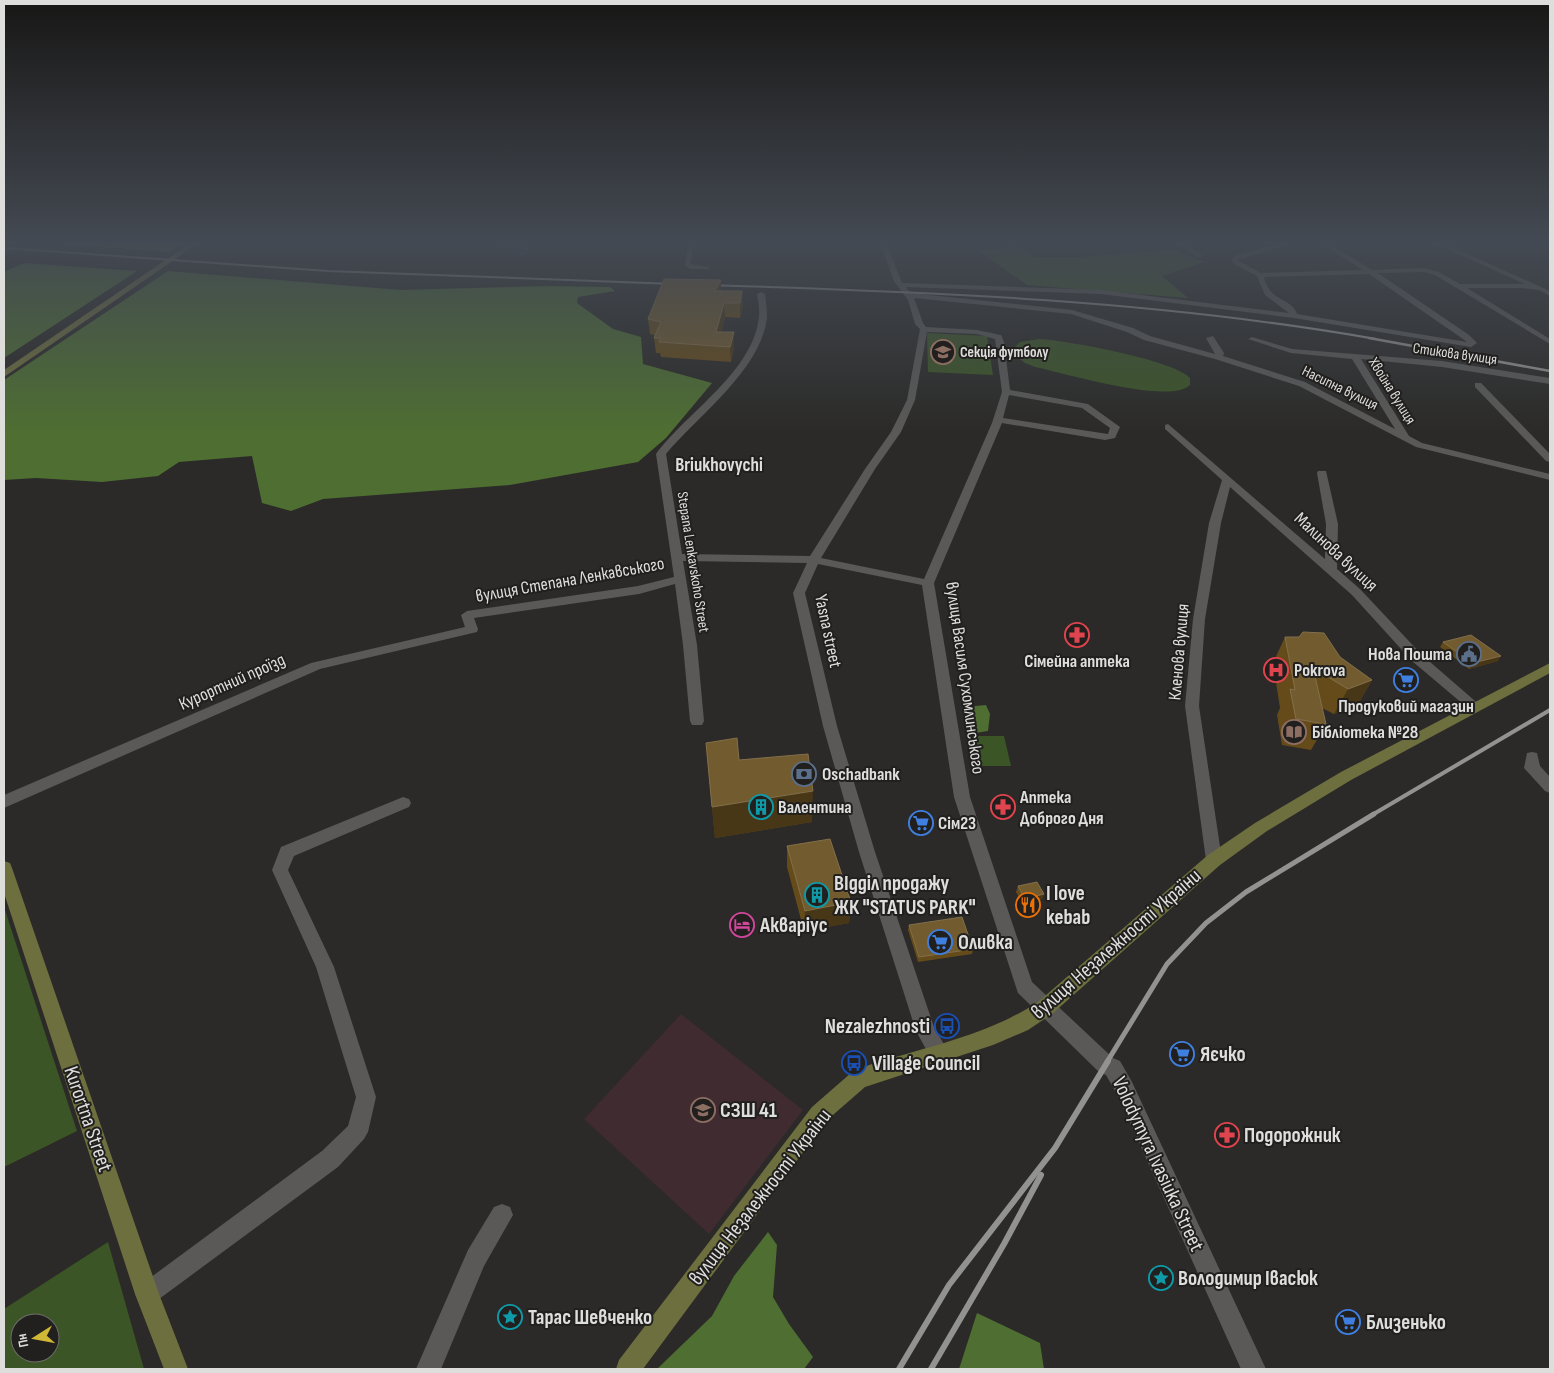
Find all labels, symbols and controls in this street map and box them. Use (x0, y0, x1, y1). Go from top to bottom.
school or university icon: Секція футболу (930, 339, 956, 365)
street label: Стикова вулиця (1412, 339, 1498, 369)
place label: Секція футболу (960, 343, 1049, 362)
street label: Хвойна вулиця (1364, 353, 1420, 428)
street label: Насипна вулиця (1299, 361, 1381, 415)
district label: Briukhovychi (675, 454, 763, 477)
street label: Stepana Lenkavskoho Street (672, 490, 714, 634)
street label: Малинова вулиця (1290, 508, 1382, 596)
street label: вулиця Степана Ленкавського (474, 553, 666, 607)
street label: вулиця Василя Сухомлинського (941, 581, 989, 775)
street label: Yasna street (810, 592, 846, 670)
street label: Кленова вулиця (1164, 603, 1194, 701)
pharmacy icon: Сімейна аптека (1064, 622, 1090, 648)
public building icon: Нова Пошта (1456, 641, 1482, 667)
place label: Нова Пошта (1368, 644, 1452, 665)
street label: Курортний проїзд (176, 649, 288, 715)
place label: Сімейна аптека (1024, 651, 1130, 672)
hospital icon: Pokrova (1263, 657, 1289, 683)
place label: Pokrova (1294, 660, 1345, 681)
supermarket icon: Продуковий магазин (1393, 667, 1419, 693)
place label: Продуковий магазин (1338, 696, 1474, 717)
library icon: Бібліотека №28 (1281, 719, 1307, 745)
place label: Бібліотека №28 (1312, 722, 1418, 743)
bank icon: Oschadbank (791, 761, 817, 787)
place label: Oschadbank (822, 764, 900, 785)
place label: Аптека Доброго Дня (1019, 787, 1104, 829)
building icon: Валентина (748, 794, 774, 820)
pharmacy icon: Аптека Доброго Дня (990, 794, 1016, 820)
place label: Валентина (778, 797, 852, 818)
supermarket icon: Сім23 (908, 810, 934, 836)
place label: Сім23 (938, 813, 976, 834)
street label: вулиця Незалежності України (1026, 864, 1206, 1024)
place label: ВІдділ продажу ЖК "STATUS PARK" (834, 871, 976, 920)
place label: I love kebab (1046, 881, 1090, 930)
building icon: ВІдділ продажу ЖК "STATUS PARK" (804, 882, 830, 908)
restaurant icon: I love kebab (1015, 892, 1041, 918)
hotel icon: Акваріус (729, 912, 755, 938)
place label: Акваріус (759, 913, 828, 938)
supermarket icon: Оливка (927, 929, 953, 955)
place label: Оливка (958, 930, 1013, 955)
bus stop icon: Nezalezhnosti (934, 1013, 960, 1039)
place label: Nezalezhnosti (825, 1014, 930, 1039)
supermarket icon: Яєчко (1169, 1041, 1195, 1067)
place label: Яєчко (1200, 1042, 1246, 1067)
bus stop icon: Village Council (841, 1050, 867, 1076)
place label: Village Council (872, 1051, 980, 1076)
street label: Kurortna Street (58, 1063, 118, 1175)
street label: Volodymyra Ivasiuka Street (1107, 1073, 1209, 1255)
school or university icon: СЗШ 41 (690, 1097, 716, 1123)
place label: СЗШ 41 (720, 1098, 777, 1123)
street label: вулиця Незалежності України (683, 1104, 837, 1290)
pharmacy icon: Подорожник (1214, 1122, 1240, 1148)
place label: Подорожник (1244, 1123, 1341, 1148)
place icon: Володимир Івасюк (1148, 1265, 1174, 1291)
place label: Володимир Івасюк (1178, 1266, 1318, 1291)
place icon: Тарас Шевченко (497, 1304, 523, 1330)
place label: Тарас Шевченко (528, 1305, 652, 1330)
supermarket icon: Близенько (1335, 1309, 1361, 1335)
place label: Близенько (1366, 1310, 1446, 1335)
north arrow (10, 1313, 60, 1363)
text: Пн (13, 1332, 32, 1349)

